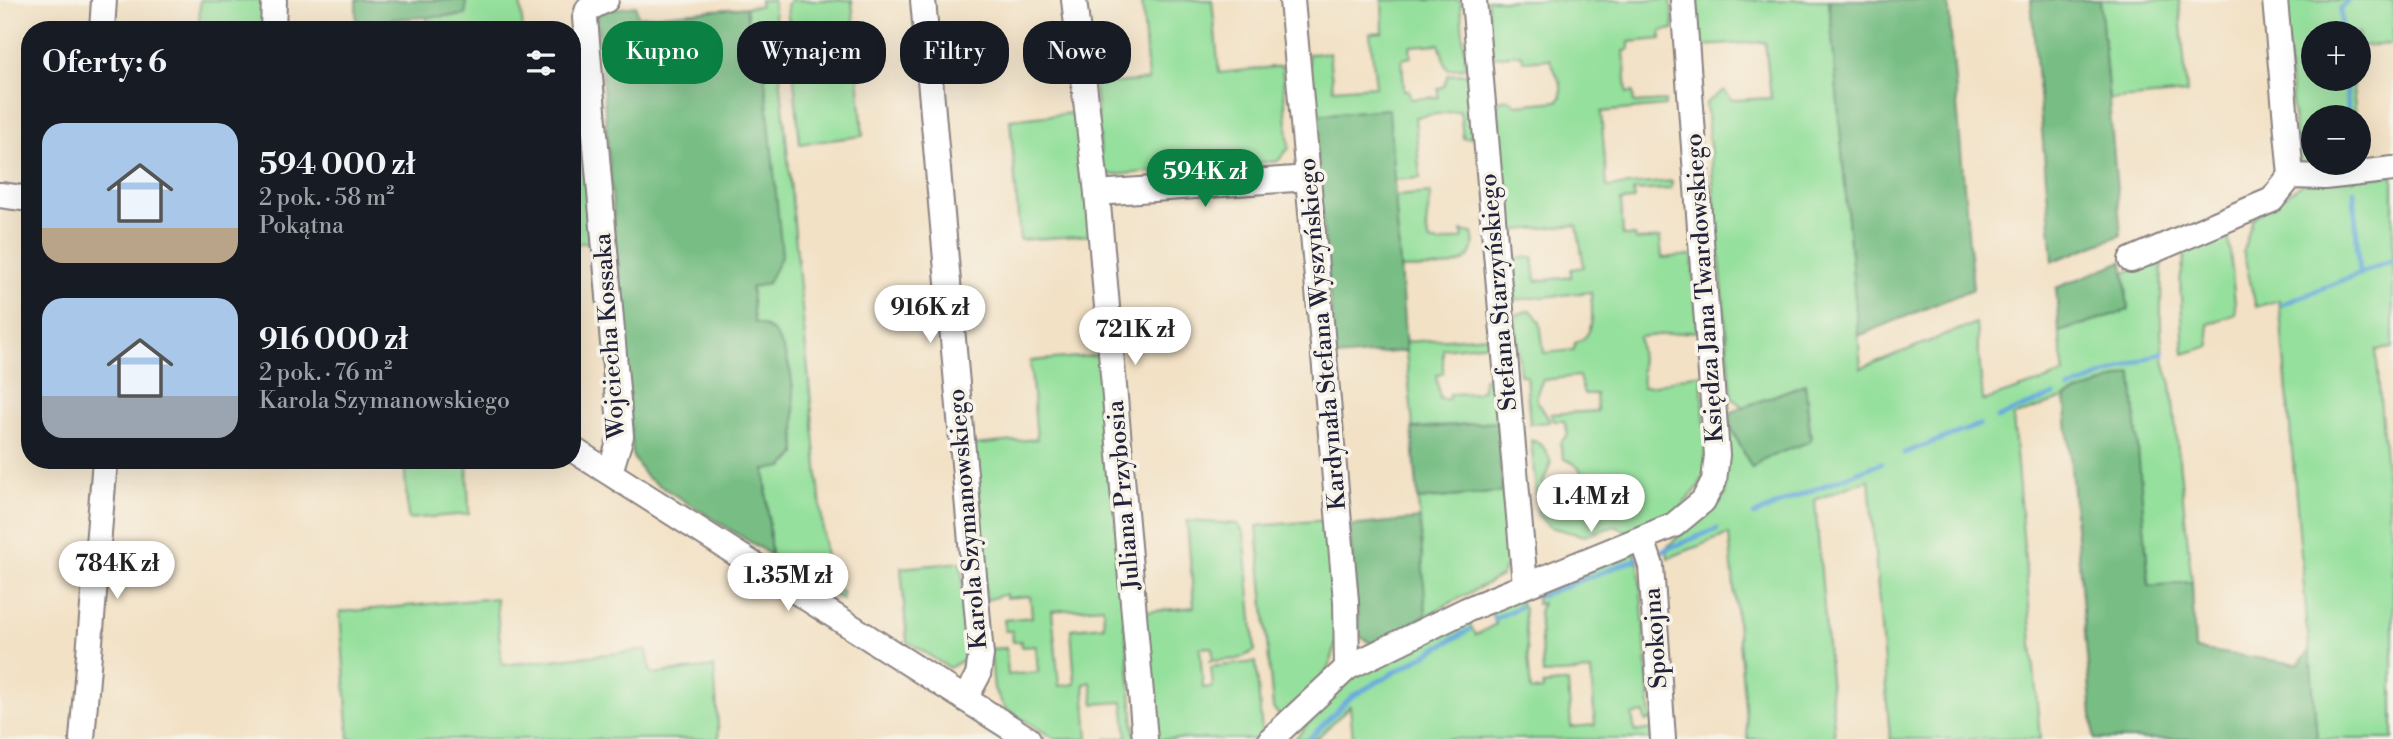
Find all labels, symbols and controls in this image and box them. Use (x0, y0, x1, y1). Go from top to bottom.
chip: Kupno (602, 21, 723, 84)
chip: Wynajem (737, 21, 886, 84)
chip: Filtry (900, 21, 1009, 84)
chip: Nowe (1023, 21, 1131, 84)
map controls (2301, 21, 2371, 175)
button: + (2301, 21, 2371, 91)
text: Oferty: 6 (42, 44, 167, 82)
icon: filters (522, 44, 560, 82)
button: − (2301, 105, 2371, 175)
street label: Księdza Jana Twardowskiego (1679, 132, 1731, 444)
text: 594 000 zł (259, 146, 415, 184)
pin: 594K zł (1140, 150, 1270, 209)
icon: home (98, 151, 182, 235)
street label: Kardynała Stefana Wyszyńskiego (1293, 157, 1353, 511)
text: 594K zł (1163, 158, 1247, 186)
street label: Stefana Starzyńskiego (1474, 172, 1524, 412)
text: 2 pok. · 58 m² (259, 184, 394, 212)
text: Pokątna (259, 212, 344, 240)
street label: Wojciecha Kossaka (588, 231, 632, 441)
pin: 916K zł (865, 286, 995, 345)
text: 916K zł (890, 294, 970, 322)
pin: 721K zł (1070, 308, 1200, 367)
text: 721K zł (1095, 316, 1175, 344)
text: 916 000 zł (259, 321, 408, 359)
icon: home (98, 326, 182, 410)
text: 2 pok. · 76 m² (259, 359, 392, 387)
text: Karola Szymanowskiego (259, 387, 510, 415)
street label: Karola Szymanowskiego (942, 387, 994, 651)
street label: Juliana Przybosia (1101, 398, 1147, 592)
pin: 1.4M zł (1526, 475, 1656, 534)
text: 1.4M zł (1553, 483, 1629, 511)
pin: 784K zł (52, 542, 182, 601)
text: 784K zł (75, 550, 159, 578)
pin: 1.35M zł (716, 554, 860, 613)
text: 1.35M zł (743, 562, 833, 590)
street label: Spokojna (1637, 586, 1674, 690)

